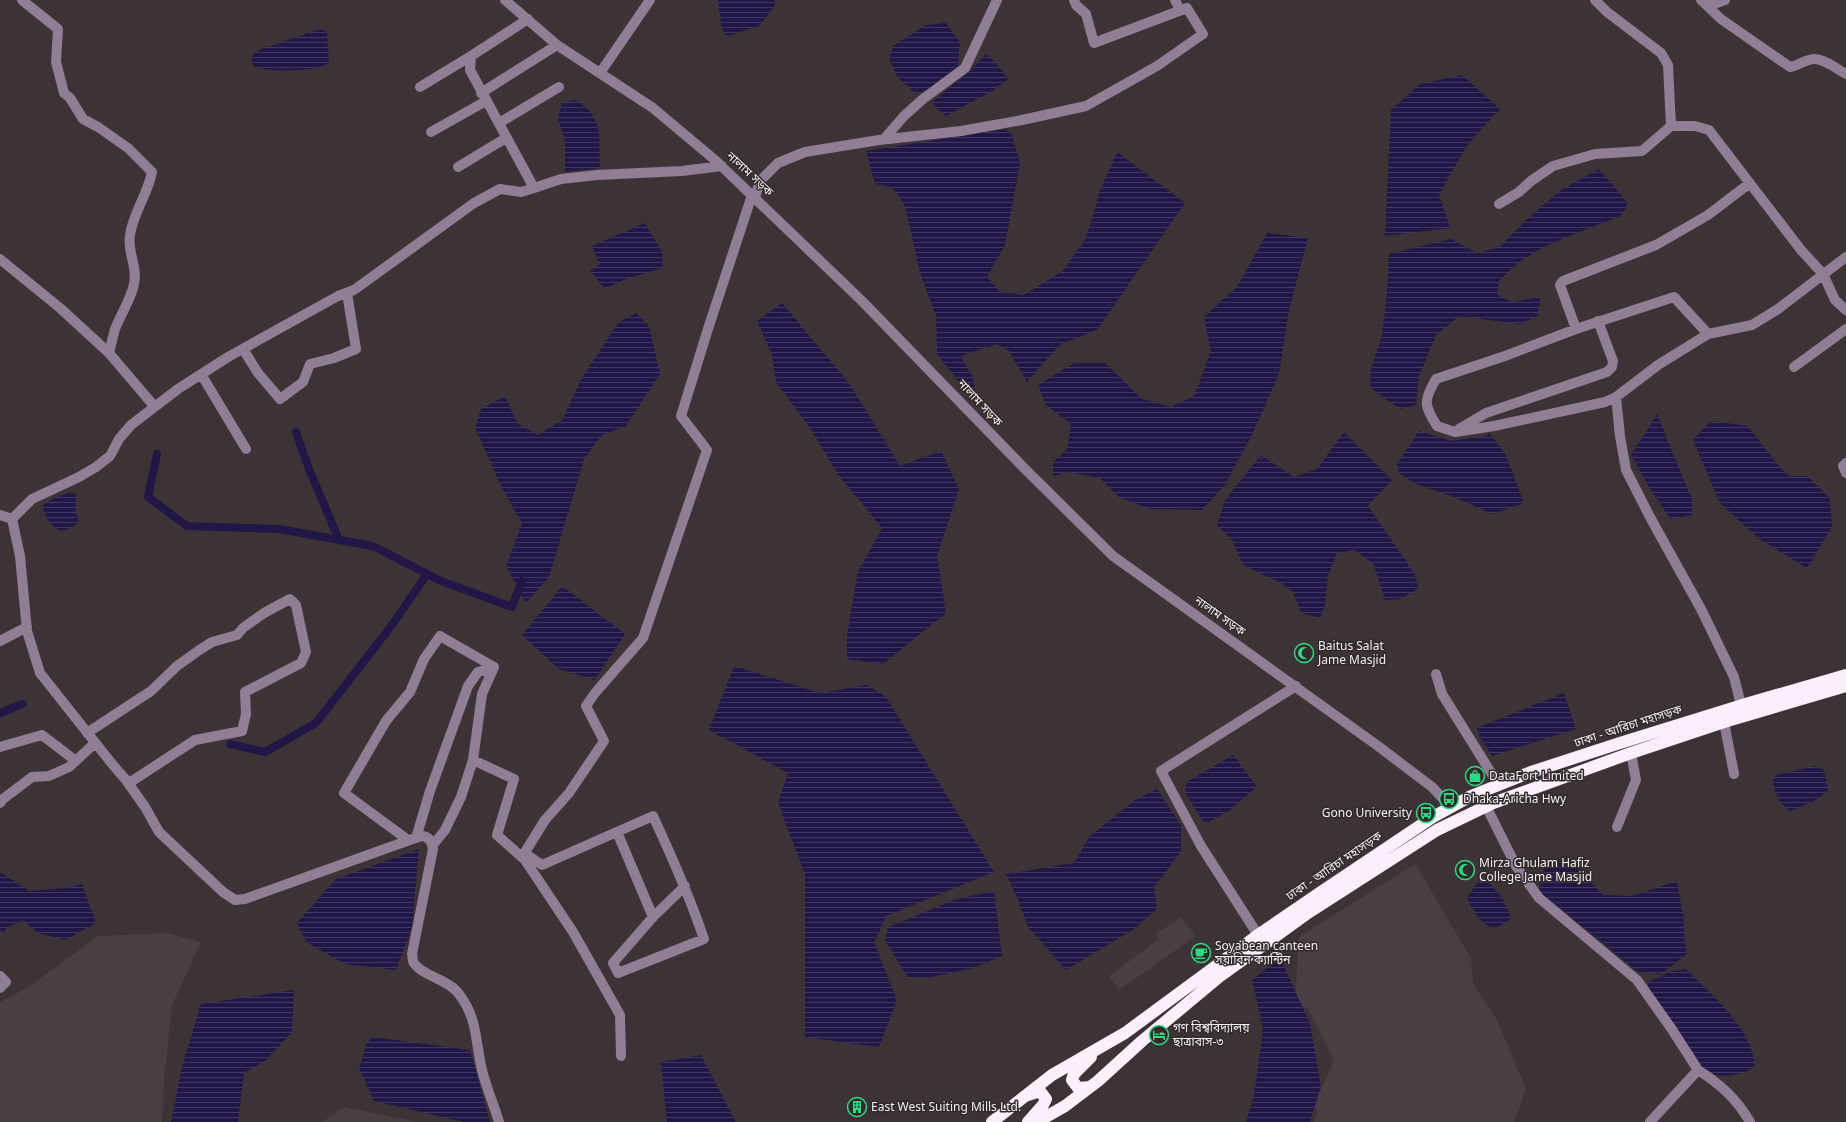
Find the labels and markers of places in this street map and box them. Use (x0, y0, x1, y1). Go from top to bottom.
place label: Baitus Salat Jame Masjid (1317, 637, 1386, 668)
mosque icon: Baitus Salat Jame Masjid (1293, 642, 1315, 664)
shop icon: DataFort Limited (1464, 765, 1486, 787)
place label: DataFort Limited (1489, 767, 1584, 784)
bus stop icon: Dhaka-Aricha Hwy (1438, 788, 1460, 810)
place label: Dhaka-Aricha Hwy (1463, 790, 1567, 807)
bus stop icon: Gono University (1415, 802, 1437, 824)
place label: Gono University (1322, 804, 1413, 821)
place label: Mirza Ghulam Hafiz College Jame Masjid (1479, 854, 1592, 885)
mosque icon: Mirza Ghulam Hafiz College Jame Masjid (1454, 859, 1476, 881)
place label: Soyabean canteen সয়াবিন ক্যান্টিন (1214, 937, 1318, 968)
cafe icon: Soyabean canteen সয়াবিন ক্যান্টিন (1190, 942, 1212, 964)
place label: গণ বিশ্ববিদ্যালয় ছাত্রাবাস-৩ (1172, 1019, 1250, 1050)
hotel icon: গণ বিশ্ববিদ্যালয় ছাত্রাবাস-৩ (1148, 1024, 1170, 1046)
building icon: East West Suiting Mills Ltd. (846, 1096, 868, 1118)
place label: East West Suiting Mills Ltd. (871, 1098, 1021, 1115)

